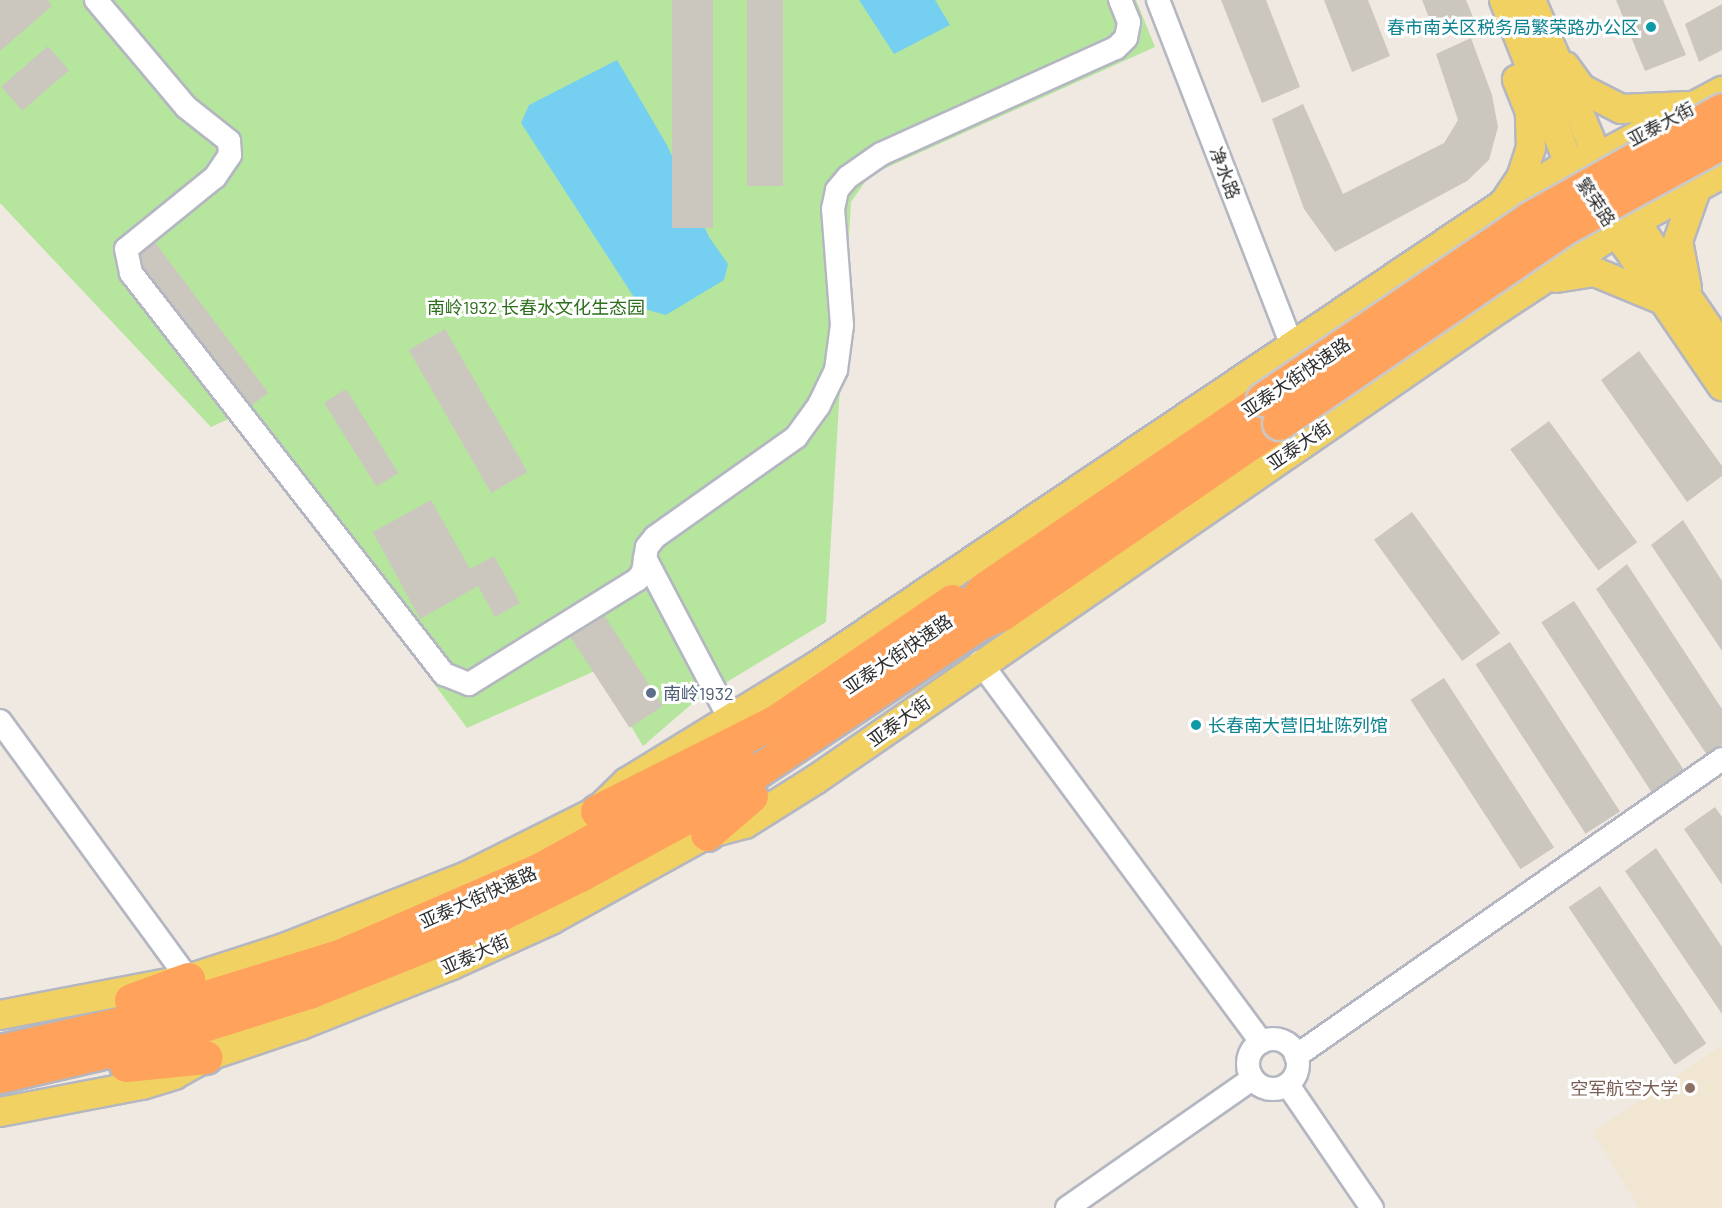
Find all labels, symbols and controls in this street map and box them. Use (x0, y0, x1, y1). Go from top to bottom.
place label: 春市南关区税务局繁荣路办公区 (1387, 16, 1639, 38)
marker: 春市南关区税务局繁荣路办公区 (1644, 20, 1658, 34)
street label: 亚泰大街 (1624, 98, 1698, 150)
street label: 净水路 (1205, 144, 1245, 202)
street label: 繁荣路 (1572, 174, 1620, 230)
park label: 南岭1932 长春水文化生态园 (427, 296, 645, 318)
street label: 亚泰大街快速路 (1238, 333, 1354, 421)
street label: 亚泰大街 (1263, 416, 1335, 474)
street label: 亚泰大街快速路 (840, 610, 956, 698)
place label: 南岭1932 (663, 682, 734, 704)
marker: 南岭1932 (644, 686, 658, 700)
street label: 亚泰大街 (864, 691, 934, 751)
place label: 长春南大营旧址陈列馆 (1208, 714, 1388, 736)
marker: 长春南大营旧址陈列馆 (1189, 718, 1203, 732)
street label: 亚泰大街快速路 (416, 862, 540, 932)
street label: 亚泰大街 (438, 929, 512, 979)
place label: 空军航空大学 (1570, 1077, 1678, 1099)
marker: 空军航空大学 (1683, 1081, 1697, 1095)

